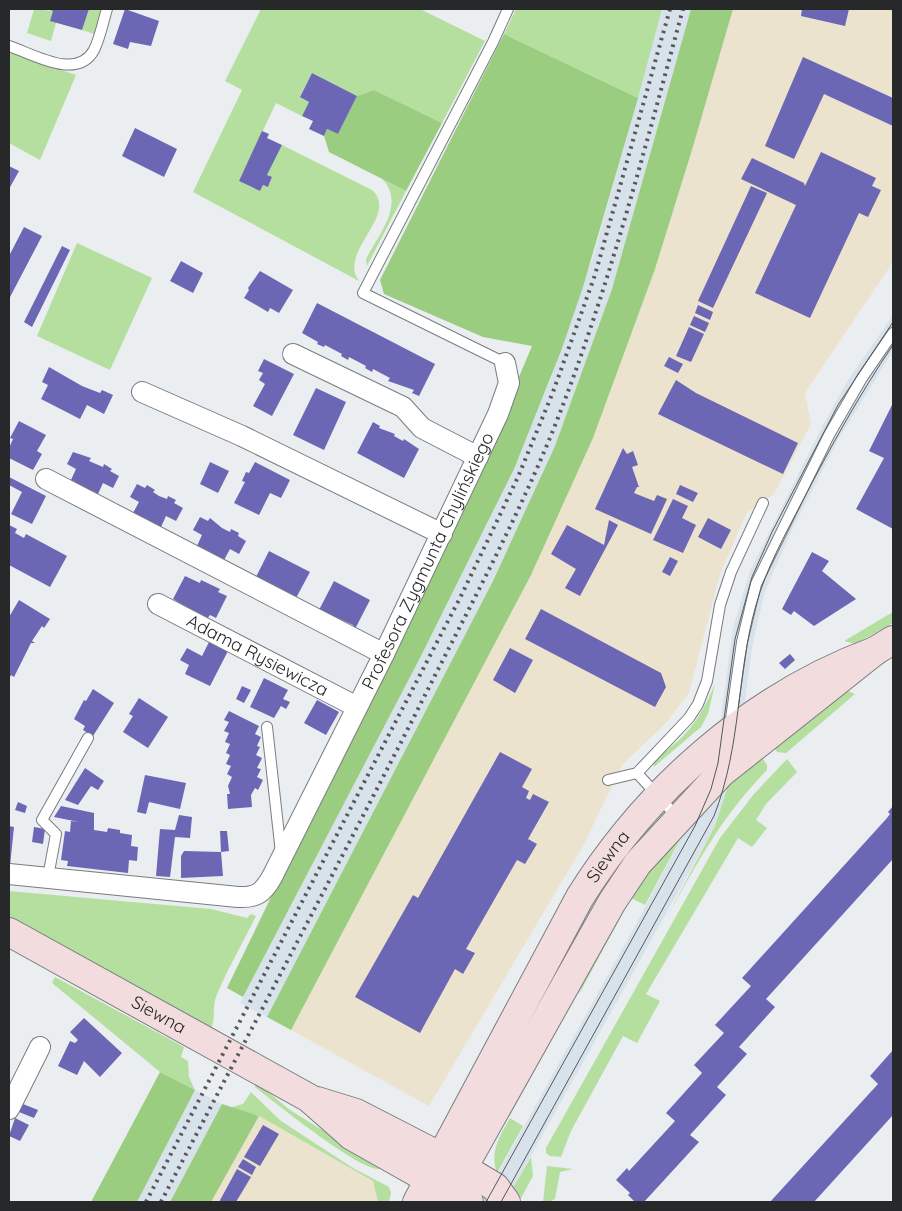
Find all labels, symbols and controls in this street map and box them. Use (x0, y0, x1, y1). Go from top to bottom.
street label: Profesora Zygmunta Chylińskiego (356, 429, 499, 693)
street label: Adama Rysiewicza (183, 609, 333, 701)
street label: Siewna (581, 826, 634, 887)
street label: Siewna (127, 990, 190, 1039)

